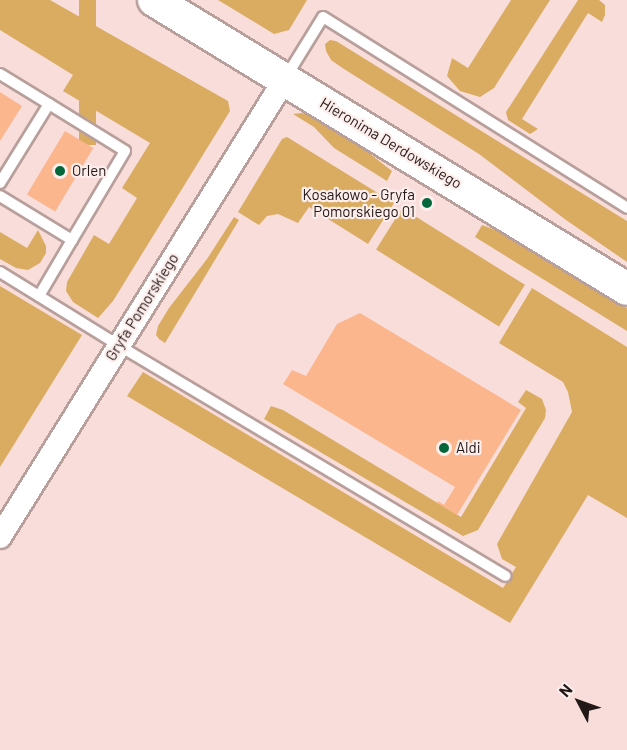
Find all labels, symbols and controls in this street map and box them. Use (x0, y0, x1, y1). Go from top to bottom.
street label: Hieronima Derdowskiego (317, 94, 465, 192)
place label: Orlen (72, 162, 106, 180)
marker: Orlen (53, 164, 67, 178)
place label: Kosakowo - Gryfa Pomorskiego 01 (303, 185, 415, 220)
marker: Kosakowo - Gryfa Pomorskiego 01 (420, 196, 434, 210)
street label: Gryfa Pomorskiego (102, 250, 182, 364)
place label: Aldi (456, 439, 481, 457)
marker: Aldi (437, 441, 451, 455)
north arrow (549, 672, 609, 732)
text: N (554, 680, 576, 700)

